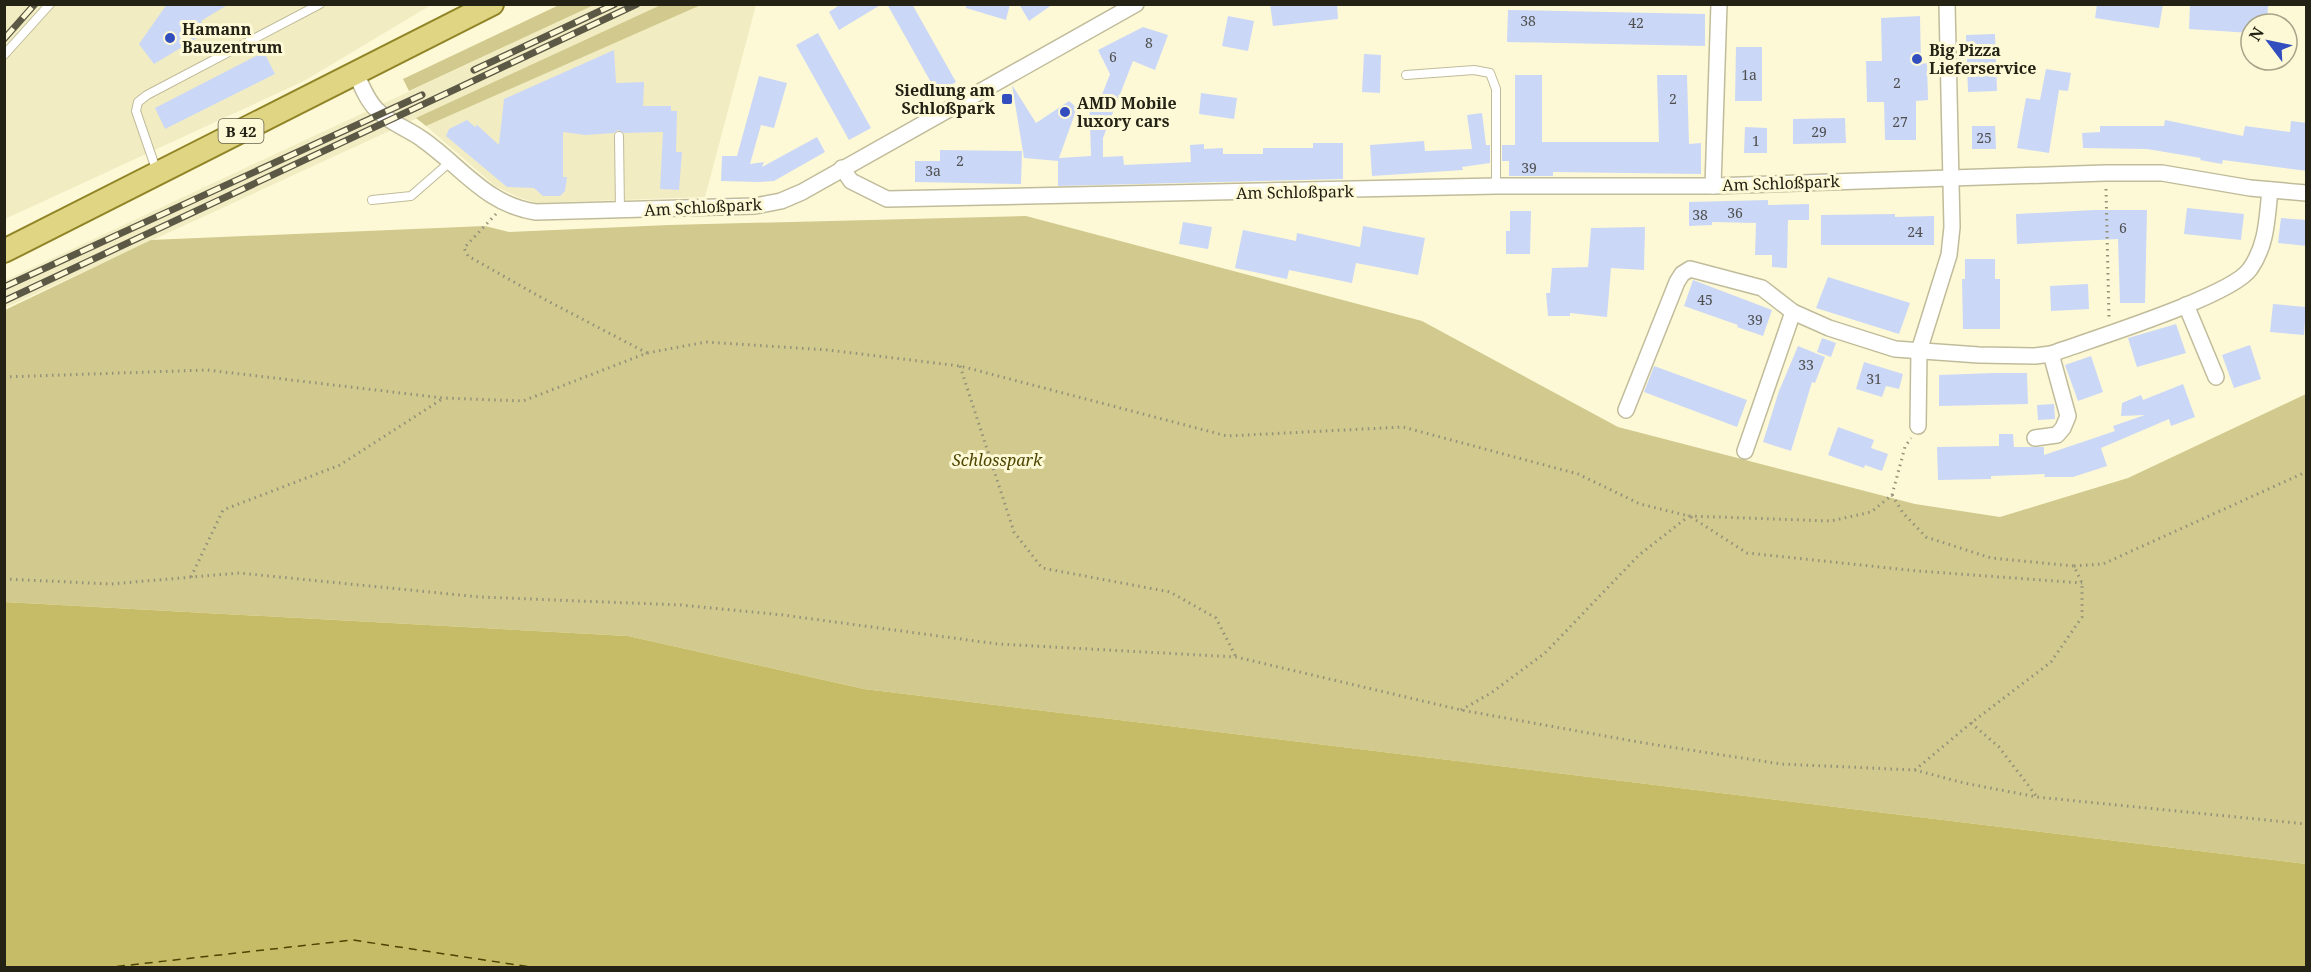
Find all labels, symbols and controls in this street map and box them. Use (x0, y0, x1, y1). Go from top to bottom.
house number: 38 (1520, 11, 1536, 30)
north arrow (2239, 12, 2299, 72)
house number: 42 (1628, 13, 1644, 32)
place label: Hamann Bauzentrum (182, 18, 283, 58)
text: N (2244, 23, 2269, 45)
marker: Hamann Bauzentrum (163, 31, 177, 45)
house number: 8 (1145, 33, 1153, 52)
place label: Big Pizza Lieferservice (1929, 39, 2036, 79)
house number: 6 (1109, 47, 1117, 66)
marker: Big Pizza Lieferservice (1910, 52, 1924, 66)
house number: 1a (1741, 65, 1757, 84)
house number: 2 (1893, 73, 1901, 92)
place label: Siedlung am Schloßpark (895, 79, 996, 119)
house number: 2 (1669, 89, 1677, 108)
marker: Siedlung am Schloßpark (1000, 92, 1014, 106)
place label: AMD Mobile luxory cars (1077, 92, 1177, 132)
marker: AMD Mobile luxory cars (1058, 105, 1072, 119)
house number: 27 (1892, 112, 1908, 131)
road number: B 42 (218, 119, 264, 143)
house number: 29 (1811, 122, 1827, 141)
house number: 25 (1976, 128, 1992, 147)
house number: 1 (1752, 131, 1760, 150)
house number: 2 (956, 151, 964, 170)
house number: 39 (1521, 158, 1537, 177)
house number: 3a (925, 161, 941, 180)
street label: Am Schloßpark (1722, 170, 1841, 196)
street label: Am Schloßpark (1236, 180, 1355, 204)
street label: Am Schloßpark (644, 193, 763, 221)
house number: 36 (1727, 203, 1743, 222)
house number: 38 (1692, 205, 1708, 224)
house number: 6 (2119, 218, 2127, 237)
house number: 24 (1907, 222, 1923, 241)
house number: 45 (1697, 290, 1713, 309)
house number: 39 (1747, 310, 1763, 329)
house number: 33 (1798, 355, 1814, 374)
house number: 31 (1866, 369, 1882, 388)
park label: Schlosspark (952, 449, 1043, 471)

